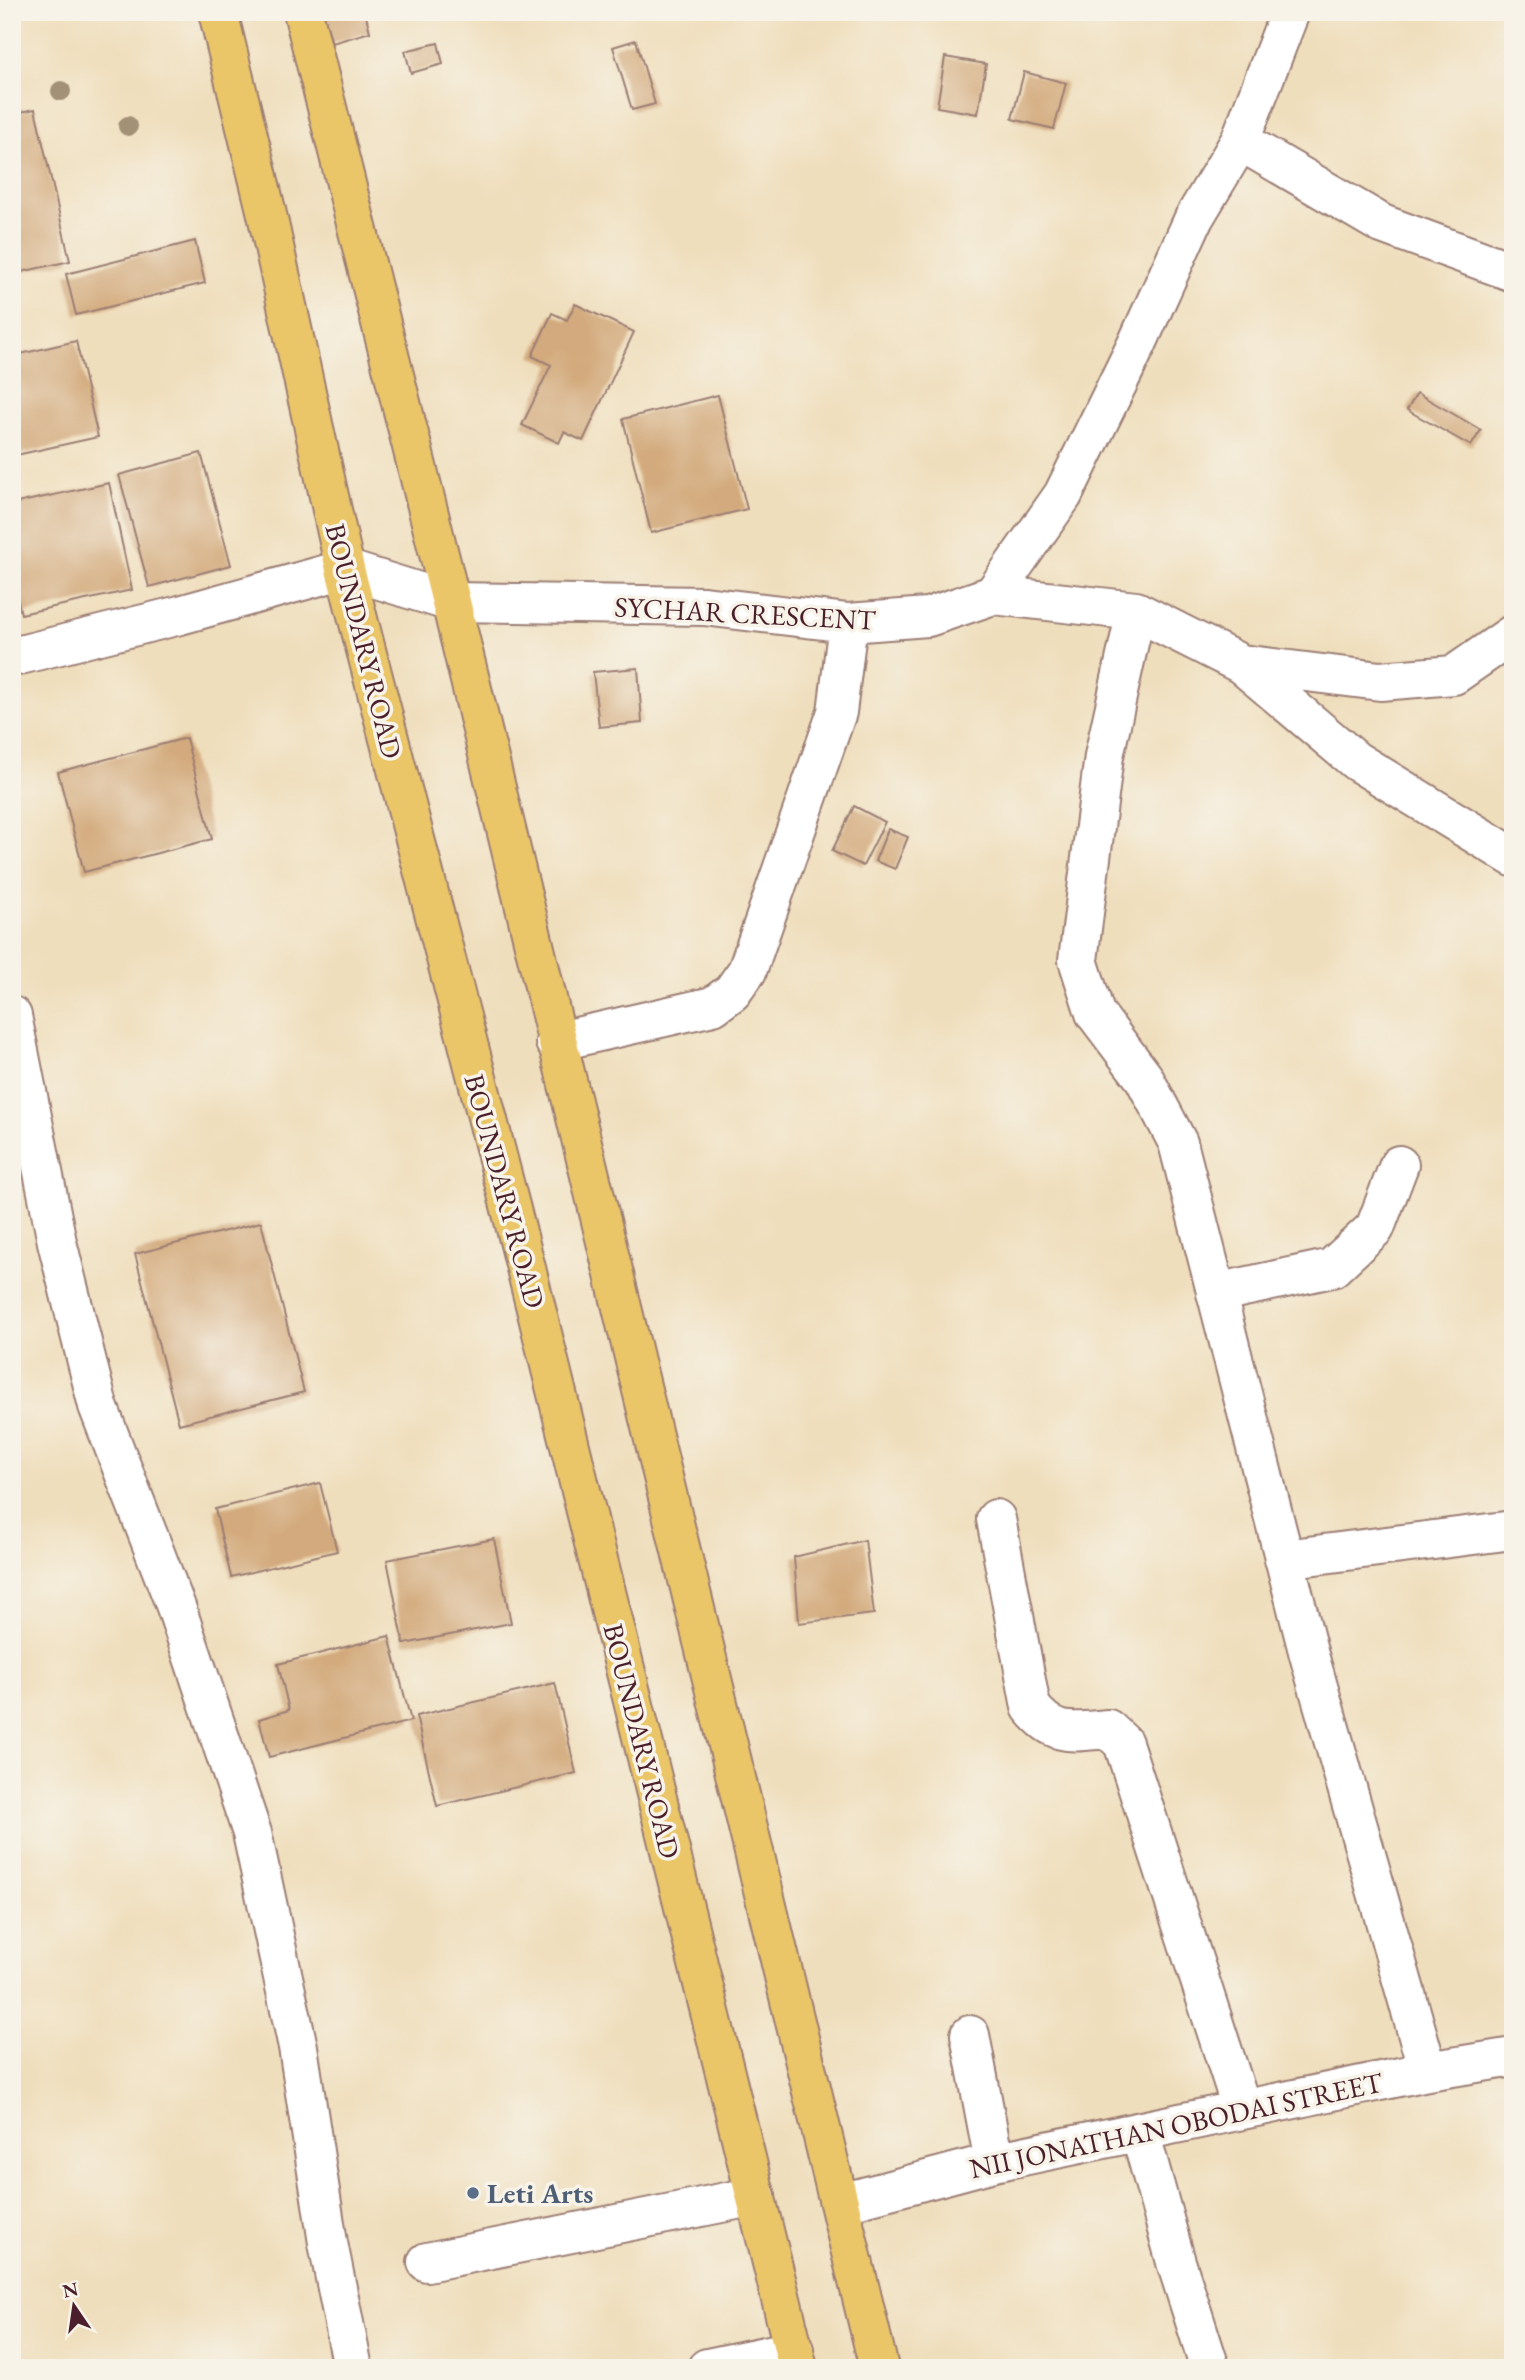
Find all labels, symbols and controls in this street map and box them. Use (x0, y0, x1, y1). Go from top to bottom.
street label: BOUNDARY ROAD (317, 520, 411, 762)
street label: SYCHAR CRESCENT (614, 588, 877, 638)
street label: BOUNDARY ROAD (456, 1070, 554, 1312)
street label: BOUNDARY ROAD (595, 1620, 689, 1862)
street label: NII JONATHAN OBODAI STREET (966, 2064, 1386, 2186)
place label: Leti Arts (487, 2175, 593, 2211)
marker: Leti Arts (465, 2185, 481, 2201)
north arrow (38, 2272, 108, 2342)
text: N (60, 2276, 81, 2304)

